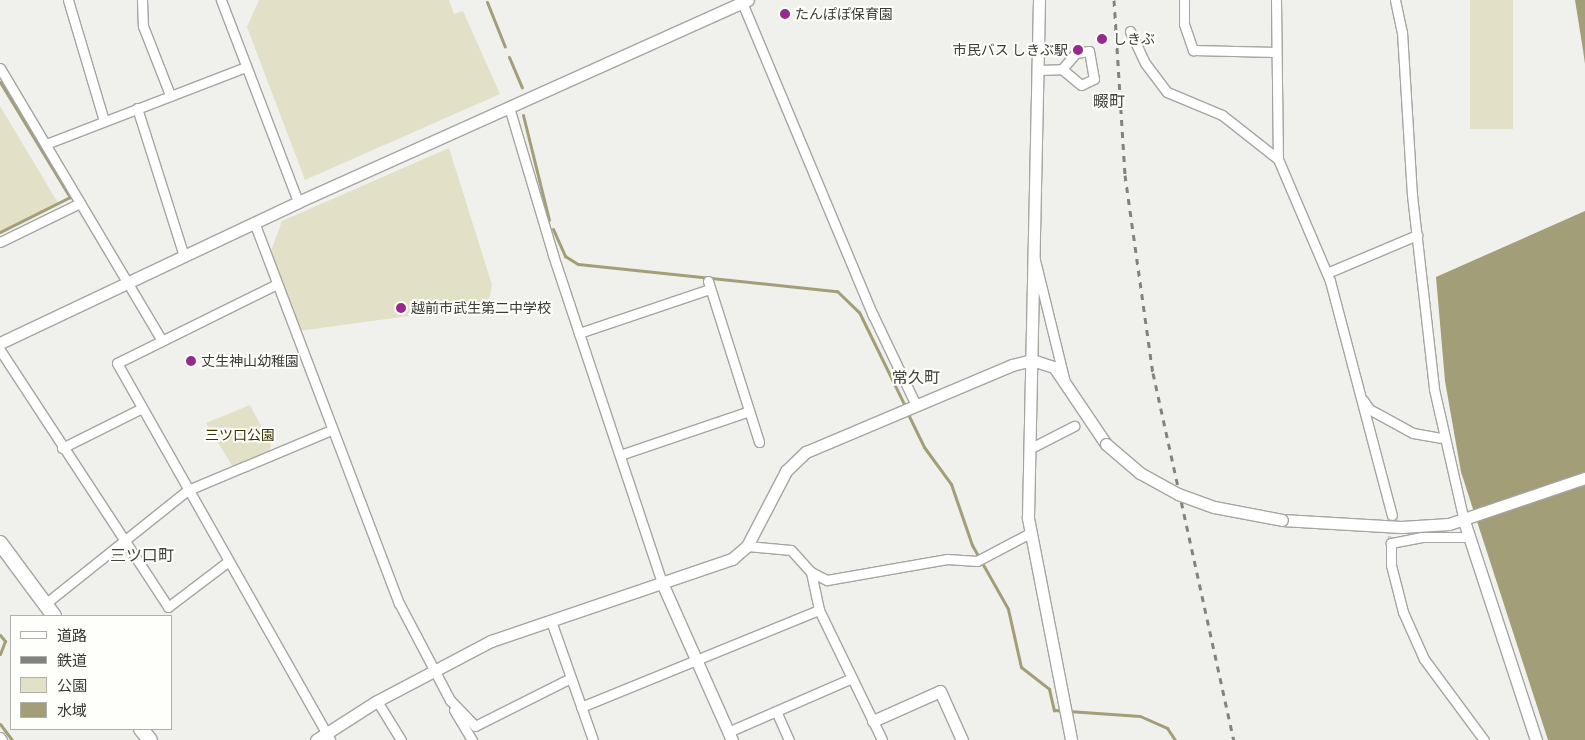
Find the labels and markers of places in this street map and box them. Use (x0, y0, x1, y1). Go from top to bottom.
place label: たんぽぽ保育園 (795, 6, 893, 22)
marker: たんぽぽ保育園 (779, 8, 791, 20)
place label: しきぶ (1113, 31, 1155, 47)
marker: しきぶ (1095, 32, 1109, 46)
place label: 市民バス しきぶ駅 (953, 42, 1068, 58)
marker: 市民バス しきぶ駅 (1072, 44, 1084, 56)
place label: 越前市武生第二中学校 (411, 300, 551, 316)
marker: 越前市武生第二中学校 (395, 302, 407, 314)
place label: 丈生神山幼稚園 (201, 353, 299, 369)
marker: 丈生神山幼稚園 (185, 355, 197, 367)

